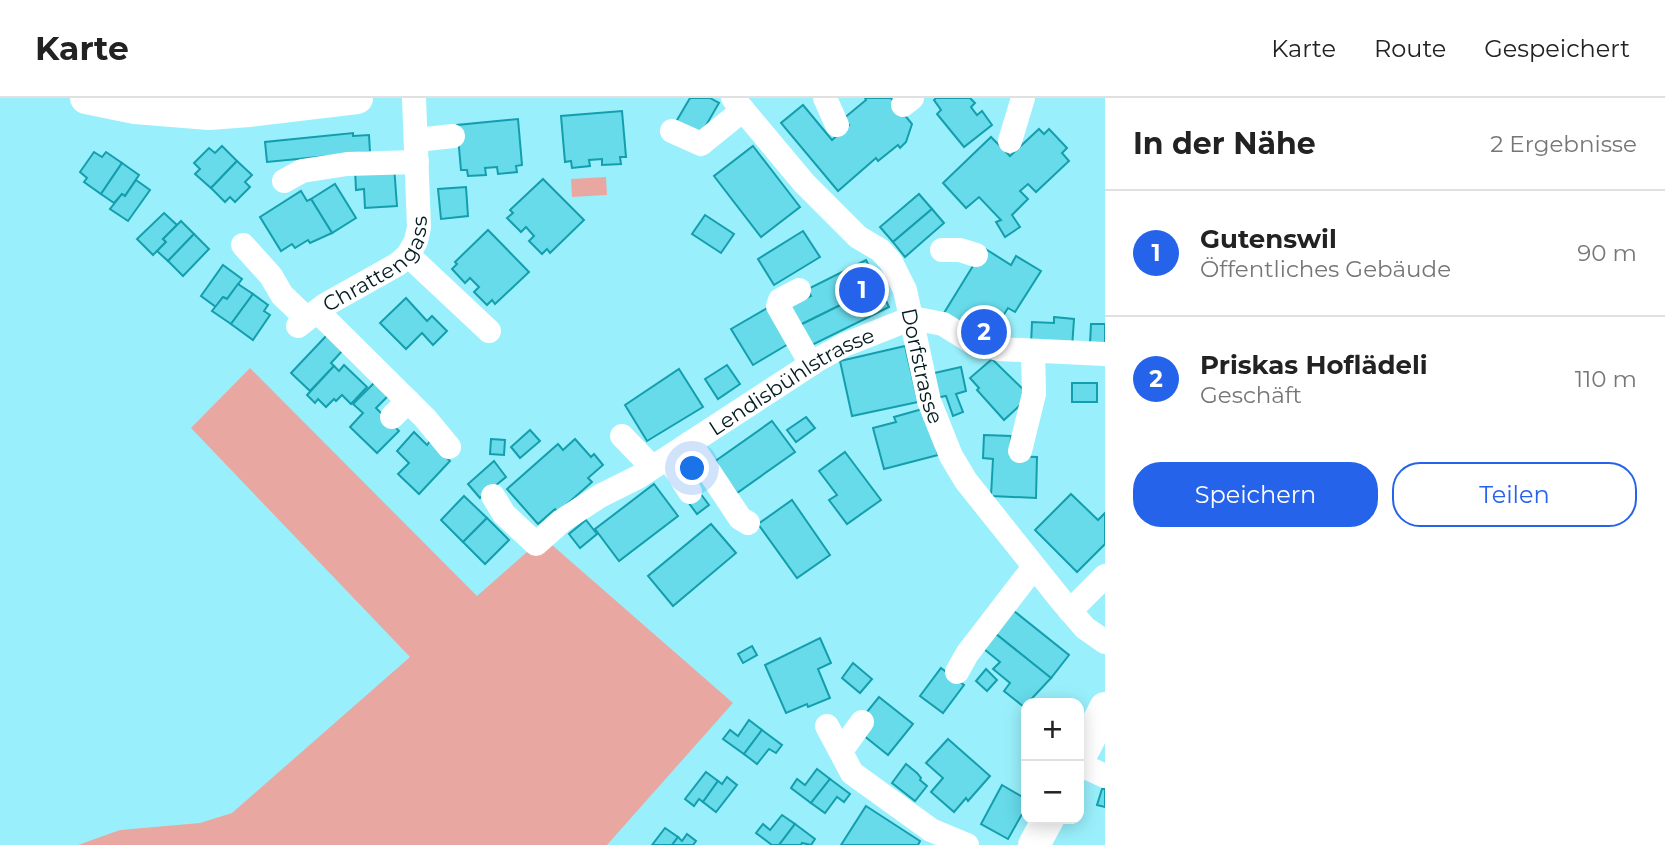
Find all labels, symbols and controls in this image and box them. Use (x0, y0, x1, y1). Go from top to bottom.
text: Karte (35, 28, 129, 68)
text: Karte (1271, 34, 1336, 63)
text: Route (1374, 34, 1446, 63)
text: Gespeichert (1484, 34, 1630, 63)
text: In der Nähe (1133, 125, 1316, 162)
text: 2 Ergebnisse (1490, 130, 1637, 158)
street label: Chrattengass (318, 216, 431, 316)
text: Gutenswil (1200, 223, 1337, 255)
text: 1 (1151, 239, 1161, 267)
text: 90 m (1577, 239, 1637, 267)
text: Öffentliches Gebäude (1200, 255, 1451, 283)
pin: 1 (839, 264, 885, 316)
street label: Dorfstrasse (897, 306, 949, 427)
pin: 2 (961, 306, 1007, 358)
street label: Lendisbühlstrasse (704, 322, 878, 440)
text: Priskas Hoflädeli (1200, 349, 1428, 381)
text: 2 (1149, 365, 1163, 393)
text: 110 m (1575, 365, 1637, 393)
text: Geschäft (1200, 381, 1302, 409)
your location (675, 451, 709, 485)
button: Speichern (1133, 462, 1378, 527)
button: Teilen (1392, 462, 1637, 527)
map controls (1021, 698, 1084, 824)
button: + (1021, 698, 1084, 761)
button: − (1021, 761, 1084, 824)

